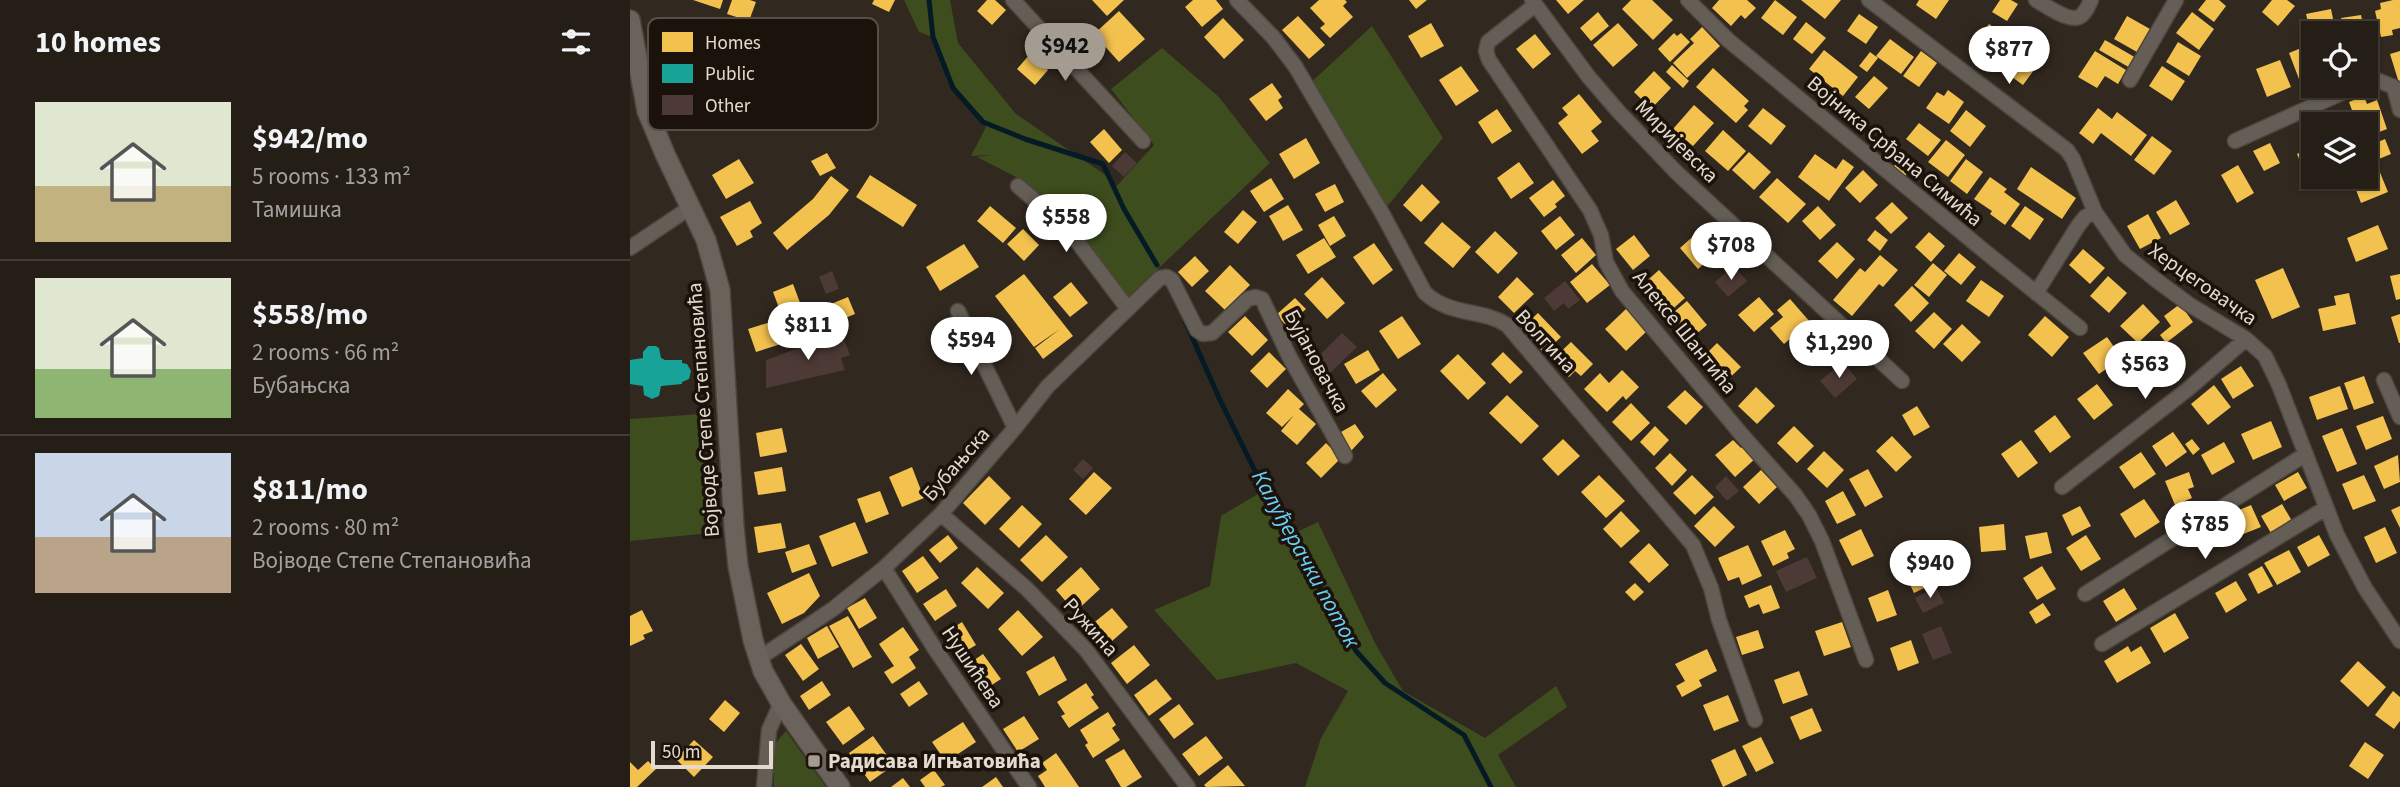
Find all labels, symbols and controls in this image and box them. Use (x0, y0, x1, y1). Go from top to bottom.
legend (648, 18, 878, 130)
text: 10 homes (35, 21, 161, 64)
map controls (2301, 21, 2378, 189)
button: locate (2301, 21, 2378, 98)
icon: filters (557, 23, 595, 61)
pin: $942 (1024, 24, 1106, 83)
pin: $877 (1968, 27, 2050, 86)
text: $942 (1041, 29, 1089, 62)
text: Homes (705, 30, 761, 57)
text: $877 (1985, 32, 2033, 65)
text: Public (705, 61, 755, 88)
street label: Војника Срђана Симића (1801, 68, 1989, 234)
street label: Миријевска (1628, 92, 1726, 190)
text: Other (705, 93, 751, 120)
button: layers (2301, 112, 2378, 189)
text: $942/mo (252, 117, 368, 160)
icon: home (91, 130, 175, 214)
text: 5 rooms · 133 m² (252, 160, 411, 193)
text: Тамишка (252, 193, 342, 226)
pin: $558 (1025, 194, 1107, 254)
text: $558 (1042, 200, 1090, 233)
pin: $708 (1690, 222, 1772, 282)
text: $708 (1707, 228, 1755, 261)
street label: Херцеговачка (2142, 235, 2264, 333)
street label: Алексе Шантића (1626, 264, 1744, 400)
street label: Војводе Степе Степановића (679, 282, 727, 538)
text: $558/mo (252, 293, 368, 336)
pin: $811 (767, 302, 849, 362)
street label: Волгина (1509, 302, 1583, 380)
street label: Бујановачка (1277, 304, 1357, 418)
icon: home (91, 306, 175, 390)
text: $811 (784, 308, 832, 341)
pin: $594 (930, 318, 1012, 377)
pin: $1,290 (1782, 320, 1896, 380)
text: $594 (947, 323, 995, 356)
text: $1,290 (1805, 326, 1873, 359)
text: 2 rooms · 66 m² (252, 336, 399, 369)
pin: $563 (2104, 342, 2186, 401)
text: $563 (2121, 347, 2169, 380)
text: Бубањска (252, 369, 350, 402)
street label: Бубањска (915, 420, 997, 508)
water label: Калуђерачки поток (1243, 464, 1369, 655)
text: $811/mo (252, 468, 368, 511)
icon: home (91, 481, 175, 565)
pin: $785 (2164, 502, 2246, 561)
text: $785 (2181, 507, 2229, 540)
text: 2 rooms · 80 m² (252, 511, 399, 544)
pin: $940 (1889, 540, 1971, 600)
text: Војводе Степе Степановића (252, 544, 532, 577)
text: $940 (1906, 546, 1954, 579)
street label: Ружина (1056, 591, 1126, 663)
street label: Нушићева (934, 620, 1012, 714)
scale bar (651, 738, 774, 770)
text: 50 m (662, 739, 700, 766)
place label: Радисава Игњатовића (828, 746, 1041, 776)
marker: Радисава Игњатовића (806, 753, 822, 769)

